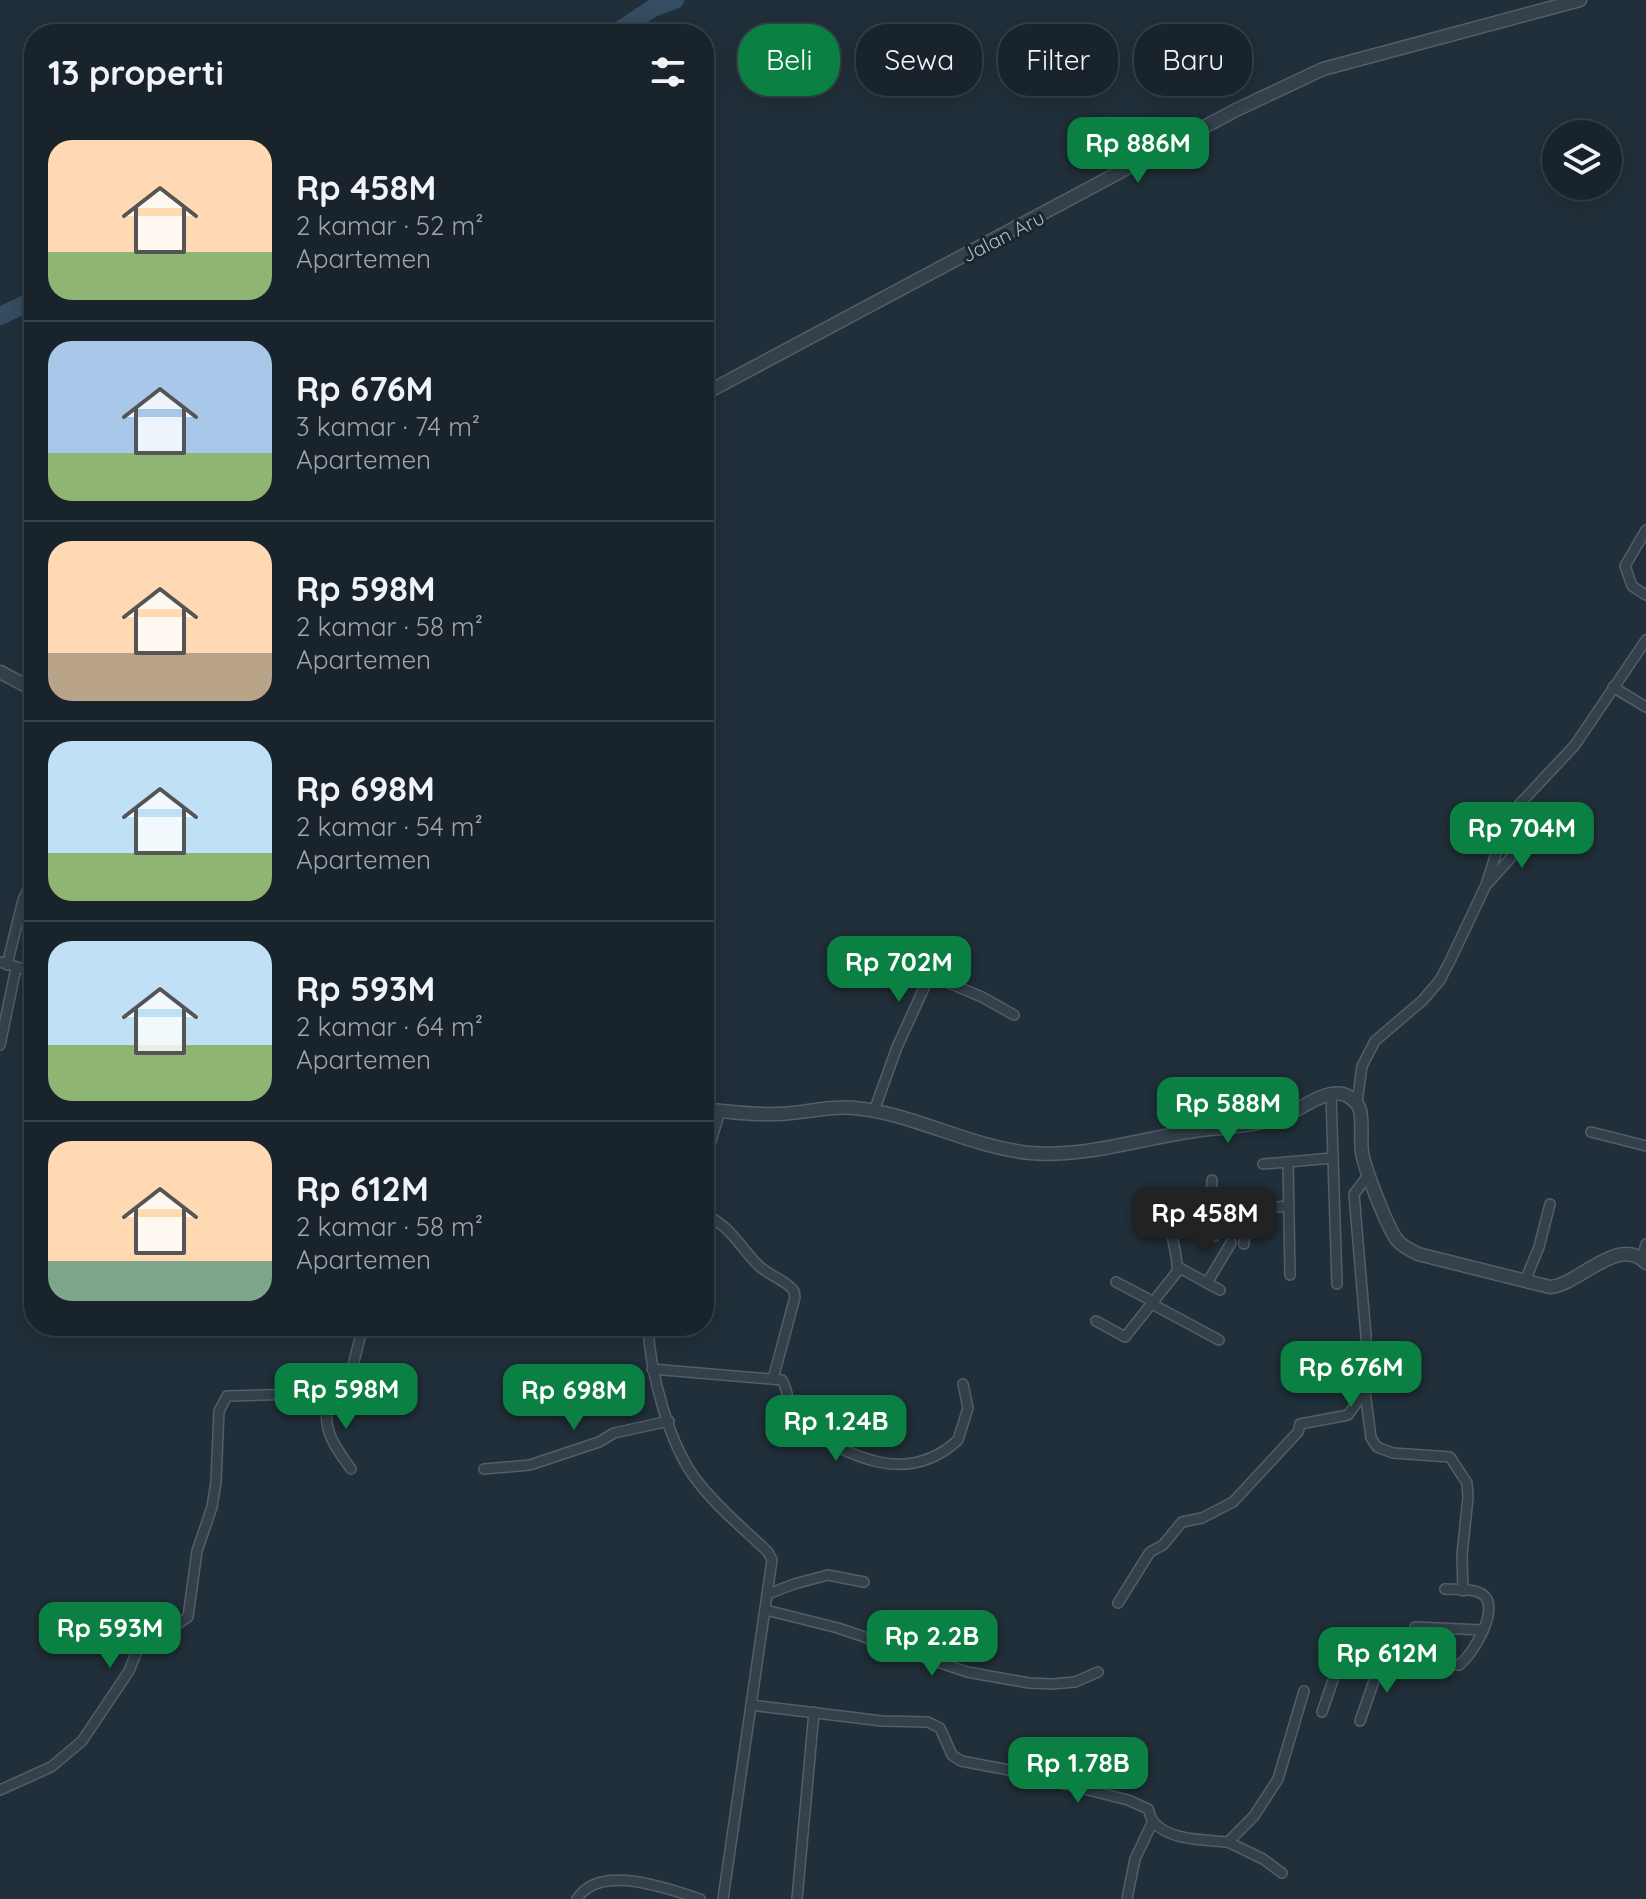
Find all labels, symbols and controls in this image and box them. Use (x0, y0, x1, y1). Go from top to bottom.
chip: Beli (738, 24, 840, 96)
chip: Sewa (856, 24, 982, 96)
chip: Filter (998, 24, 1118, 96)
chip: Baru (1134, 24, 1252, 96)
icon: filters (646, 50, 690, 94)
text: 13 properti (48, 51, 224, 94)
pin: Rp 886M (1064, 117, 1212, 185)
map controls (1542, 120, 1622, 200)
button: layers (1542, 120, 1622, 200)
text: Rp 886M (1085, 126, 1191, 159)
text: Rp 458M (296, 166, 436, 209)
icon: home (112, 172, 208, 268)
street label: Jalan Aru (958, 205, 1048, 267)
text: 2 kamar · 52 m² (296, 209, 483, 242)
text: Apartemen (296, 242, 431, 275)
text: Rp 676M (296, 367, 433, 410)
icon: home (112, 373, 208, 469)
text: 3 kamar · 74 m² (296, 410, 480, 443)
text: Apartemen (296, 443, 431, 476)
text: Rp 598M (296, 567, 436, 610)
icon: home (112, 573, 208, 669)
text: 2 kamar · 58 m² (296, 610, 483, 643)
text: Apartemen (296, 643, 431, 676)
text: Rp 698M (296, 767, 435, 810)
icon: home (112, 773, 208, 869)
pin: Rp 704M (1448, 802, 1596, 870)
text: 2 kamar · 54 m² (296, 810, 483, 843)
text: Rp 704M (1468, 811, 1576, 844)
text: Apartemen (296, 843, 431, 876)
pin: Rp 702M (825, 936, 973, 1004)
text: Rp 702M (845, 945, 953, 978)
text: Rp 593M (296, 967, 435, 1010)
icon: home (112, 973, 208, 1069)
text: 2 kamar · 64 m² (296, 1010, 483, 1043)
text: Apartemen (296, 1043, 431, 1076)
pin: Rp 588M (1154, 1077, 1302, 1145)
text: Rp 588M (1175, 1086, 1281, 1119)
text: Rp 612M (296, 1167, 429, 1210)
icon: home (112, 1173, 208, 1269)
pin: Rp 458M (1131, 1187, 1279, 1255)
text: Rp 458M (1151, 1196, 1259, 1229)
text: 2 kamar · 58 m² (296, 1210, 483, 1243)
text: Apartemen (296, 1243, 431, 1276)
pin: Rp 676M (1277, 1341, 1425, 1409)
text: Rp 676M (1298, 1350, 1404, 1383)
pin: Rp 598M (272, 1363, 420, 1431)
pin: Rp 698M (500, 1364, 648, 1432)
text: Rp 598M (293, 1372, 399, 1405)
text: Rp 698M (521, 1373, 627, 1406)
pin: Rp 1.24B (753, 1395, 919, 1463)
text: Rp 1.24B (783, 1404, 889, 1437)
pin: Rp 593M (36, 1602, 184, 1670)
pin: Rp 2.2B (858, 1610, 1006, 1678)
text: Rp 593M (57, 1611, 163, 1644)
text: Rp 2.2B (885, 1619, 979, 1652)
pin: Rp 612M (1313, 1627, 1461, 1695)
text: Rp 612M (1336, 1636, 1438, 1669)
pin: Rp 1.78B (995, 1737, 1161, 1805)
text: Rp 1.78B (1026, 1746, 1130, 1779)

